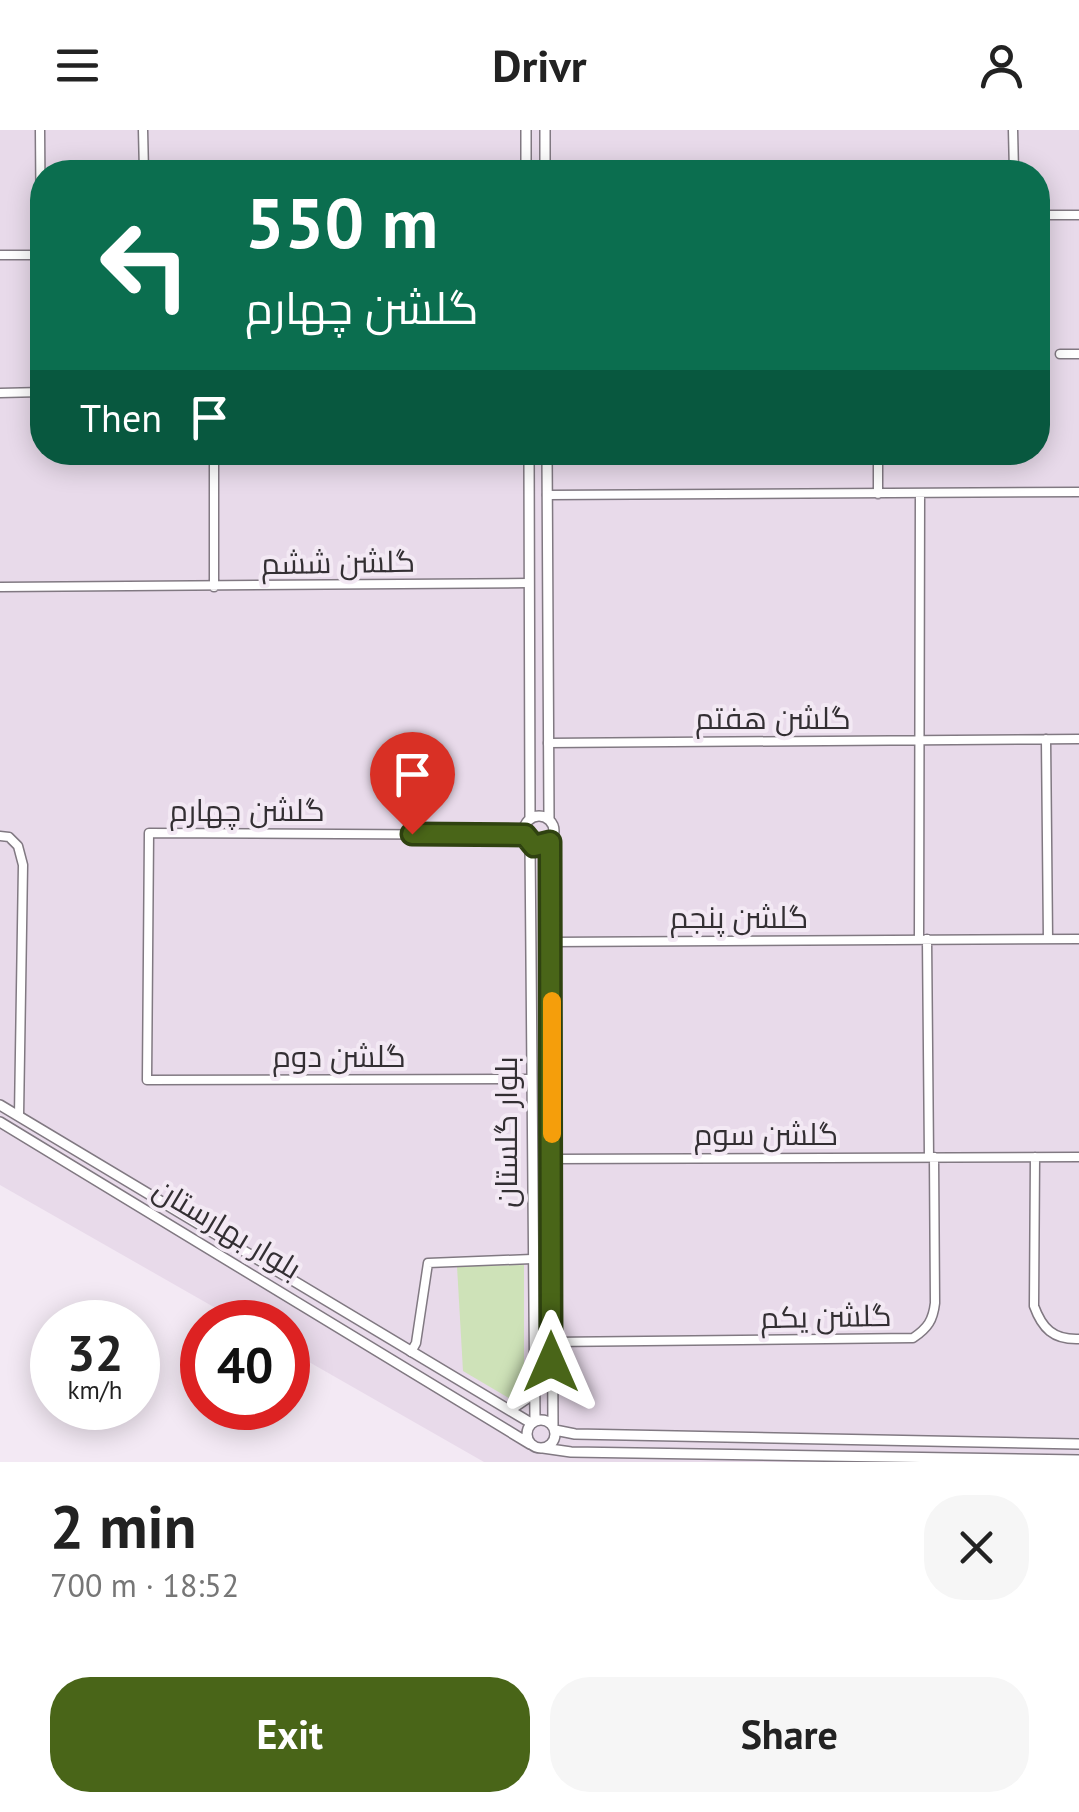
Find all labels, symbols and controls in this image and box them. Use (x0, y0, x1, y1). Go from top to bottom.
text: Drivr (492, 36, 587, 94)
icon: menu (50, 38, 105, 93)
icon: person (974, 38, 1029, 93)
text: 550 m (245, 177, 438, 267)
icon: left (80, 200, 210, 330)
text: گلشن چهارم (245, 278, 479, 336)
icon: arrive (182, 390, 237, 445)
text: Then (80, 393, 162, 442)
street label: گلشن ششم (261, 541, 415, 584)
street label: گلشن هفتم (695, 698, 851, 739)
pin (370, 732, 455, 835)
icon: arrive (385, 747, 440, 802)
street label: گلشن چهارم (169, 790, 325, 831)
street label: گلشن پنجم (670, 897, 808, 938)
street label: گلشن دوم (272, 1036, 406, 1077)
street label: بلوار گلستان (486, 1056, 525, 1208)
street label: گلشن سوم (694, 1114, 838, 1155)
street label: بلوار بهارستان (147, 1168, 309, 1287)
street label: گلشن یکم (760, 1295, 892, 1338)
speed limit sign: 40 (180, 1300, 310, 1430)
position arrow (499, 1310, 603, 1414)
text: 32 (67, 1320, 123, 1385)
text: km/h (68, 1374, 122, 1406)
text: 2 min (50, 1487, 196, 1565)
button: close (924, 1495, 1029, 1600)
text: 700 m · 18:52 (50, 1564, 239, 1606)
button: Exit (50, 1677, 530, 1792)
button: Share (550, 1677, 1029, 1792)

